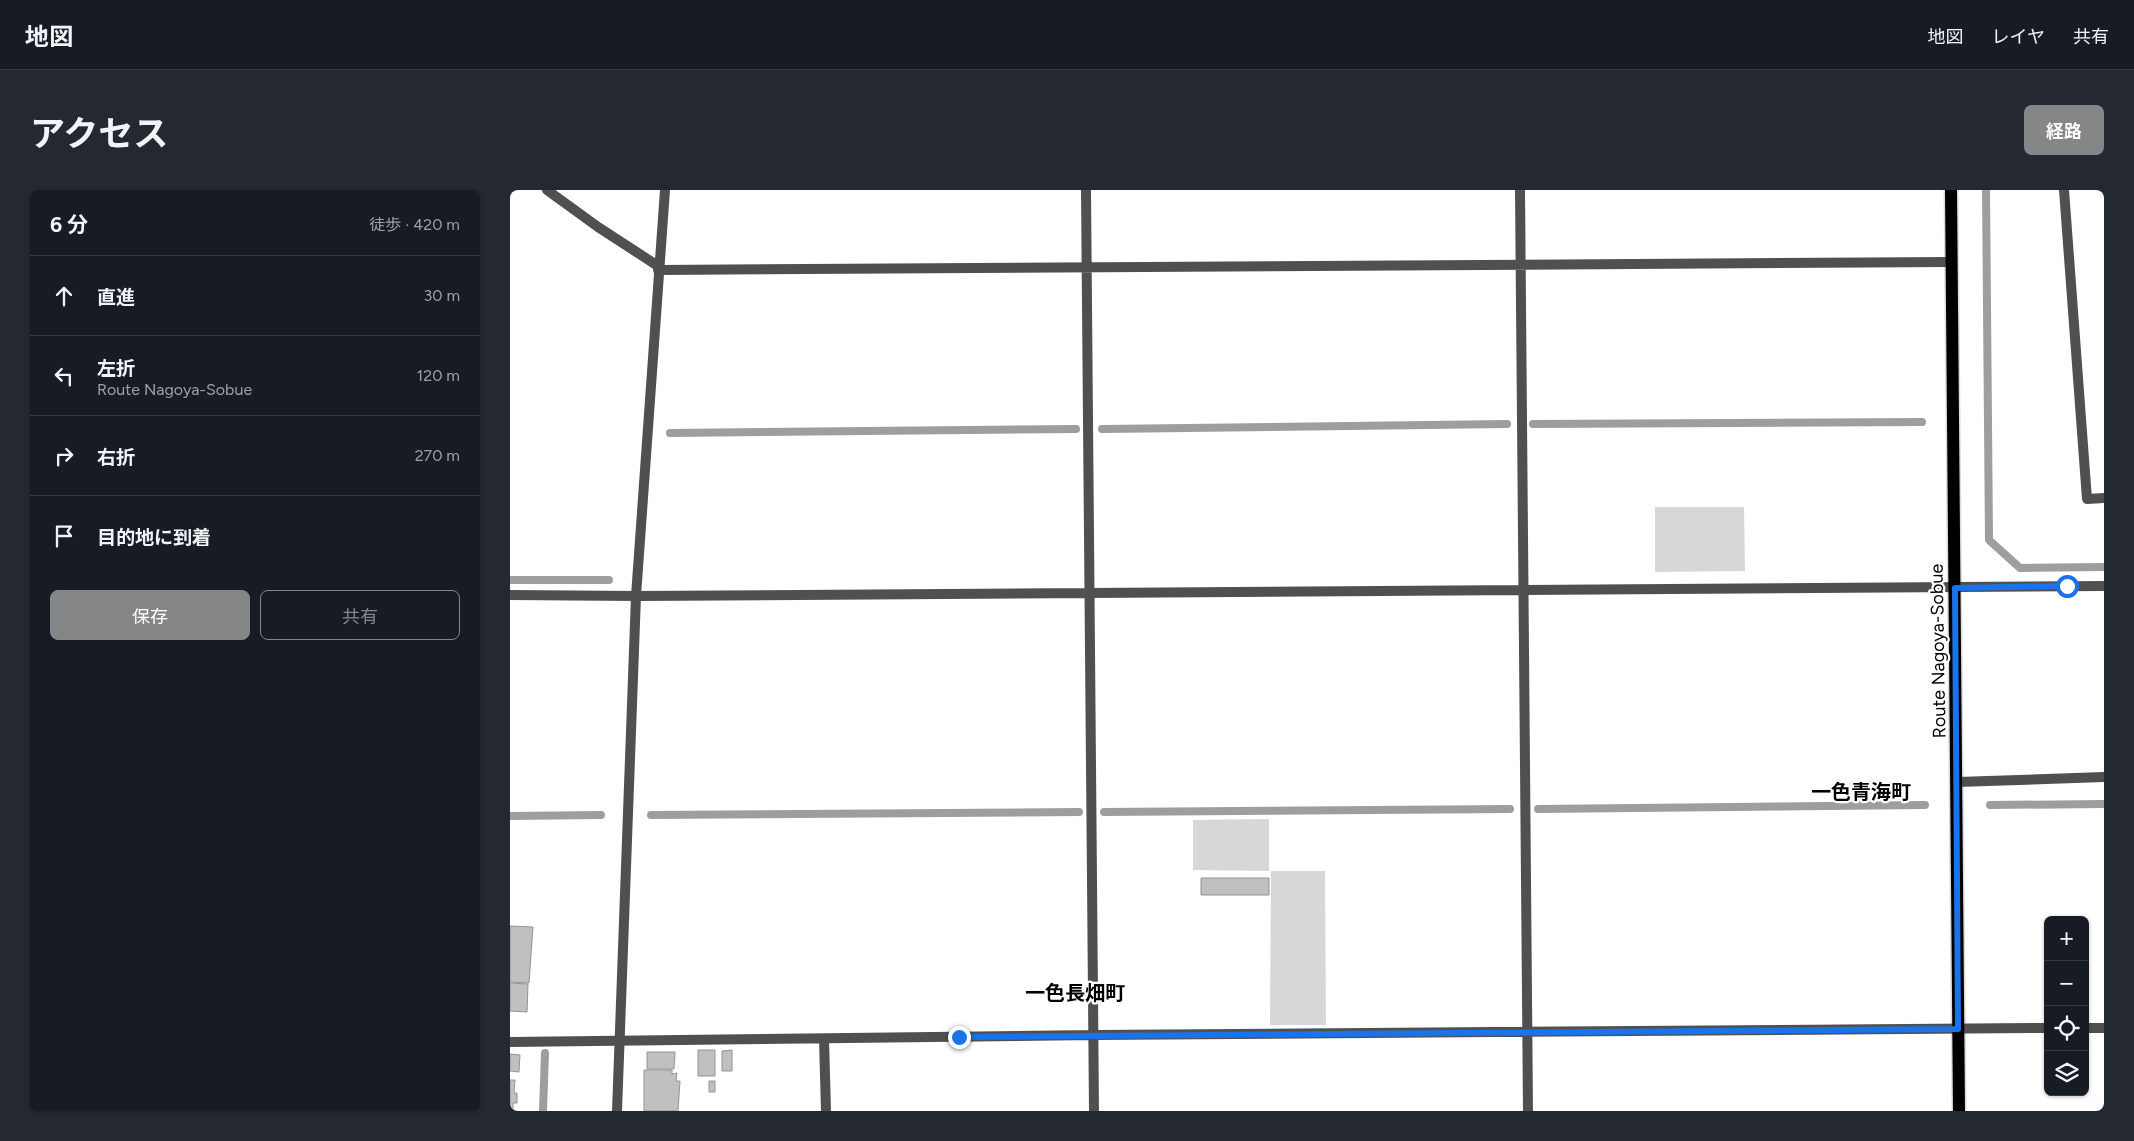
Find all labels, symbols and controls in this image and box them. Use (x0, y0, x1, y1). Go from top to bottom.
text: 地図 (25, 22, 73, 51)
text: 地図 (1928, 26, 1964, 48)
text: レイヤ (1992, 26, 2045, 48)
text: 共有 (2073, 26, 2109, 48)
button: 経路 (2024, 105, 2104, 155)
text: アクセス (30, 113, 168, 155)
text: 6 分 (50, 212, 88, 237)
text: 徒歩 · 420 m (369, 215, 460, 234)
icon: ahead (50, 282, 78, 310)
text: 直進 (97, 286, 135, 309)
text: 30 m (423, 286, 460, 305)
text: 左折 (97, 357, 135, 380)
icon: left (50, 362, 78, 390)
text: 120 m (417, 366, 460, 385)
text: Route Nagoya-Sobue (97, 380, 252, 399)
icon: right (50, 442, 78, 470)
text: 右折 (97, 446, 135, 469)
text: 270 m (415, 446, 460, 465)
icon: arrive (50, 522, 78, 550)
text: 目的地に到着 (97, 526, 211, 549)
street label: Route Nagoya-Sobue (1925, 563, 1951, 738)
route start (2056, 575, 2079, 598)
button: 保存 (50, 590, 250, 640)
button: 共有 (260, 590, 460, 640)
district label: 一色青海町 (1811, 780, 1911, 804)
map controls (2044, 916, 2089, 1096)
button: + (2044, 916, 2089, 961)
button: − (2044, 961, 2089, 1006)
district label: 一色長畑町 (1025, 981, 1125, 1005)
button: locate (2044, 1006, 2089, 1051)
route end (948, 1026, 971, 1049)
button: layers (2044, 1051, 2089, 1096)

